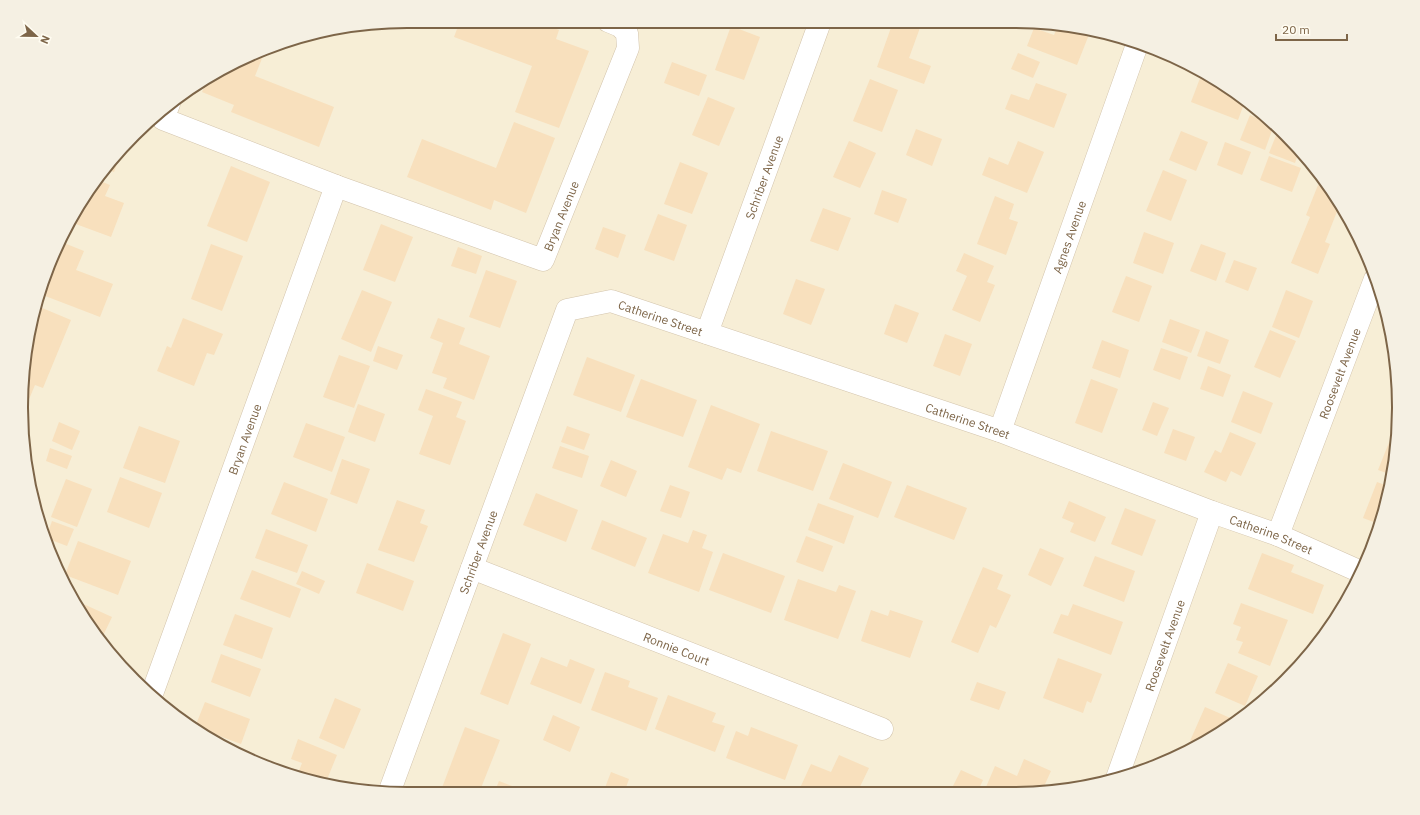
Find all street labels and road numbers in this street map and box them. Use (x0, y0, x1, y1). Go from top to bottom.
street label: Schriber Avenue (742, 133, 786, 221)
street label: Bryan Avenue (540, 178, 582, 253)
street label: Agnes Avenue (1049, 198, 1089, 275)
street label: Catherine Street (616, 297, 705, 339)
street label: Roosevelt Avenue (1315, 325, 1363, 421)
street label: Catherine Street (924, 399, 1012, 442)
street label: Bryan Avenue (225, 401, 264, 477)
street label: Schriber Avenue (456, 507, 500, 596)
street label: Catherine Street (1228, 511, 1315, 557)
street label: Roosevelt Avenue (1141, 597, 1188, 693)
street label: Ronnie Court (641, 629, 712, 668)

